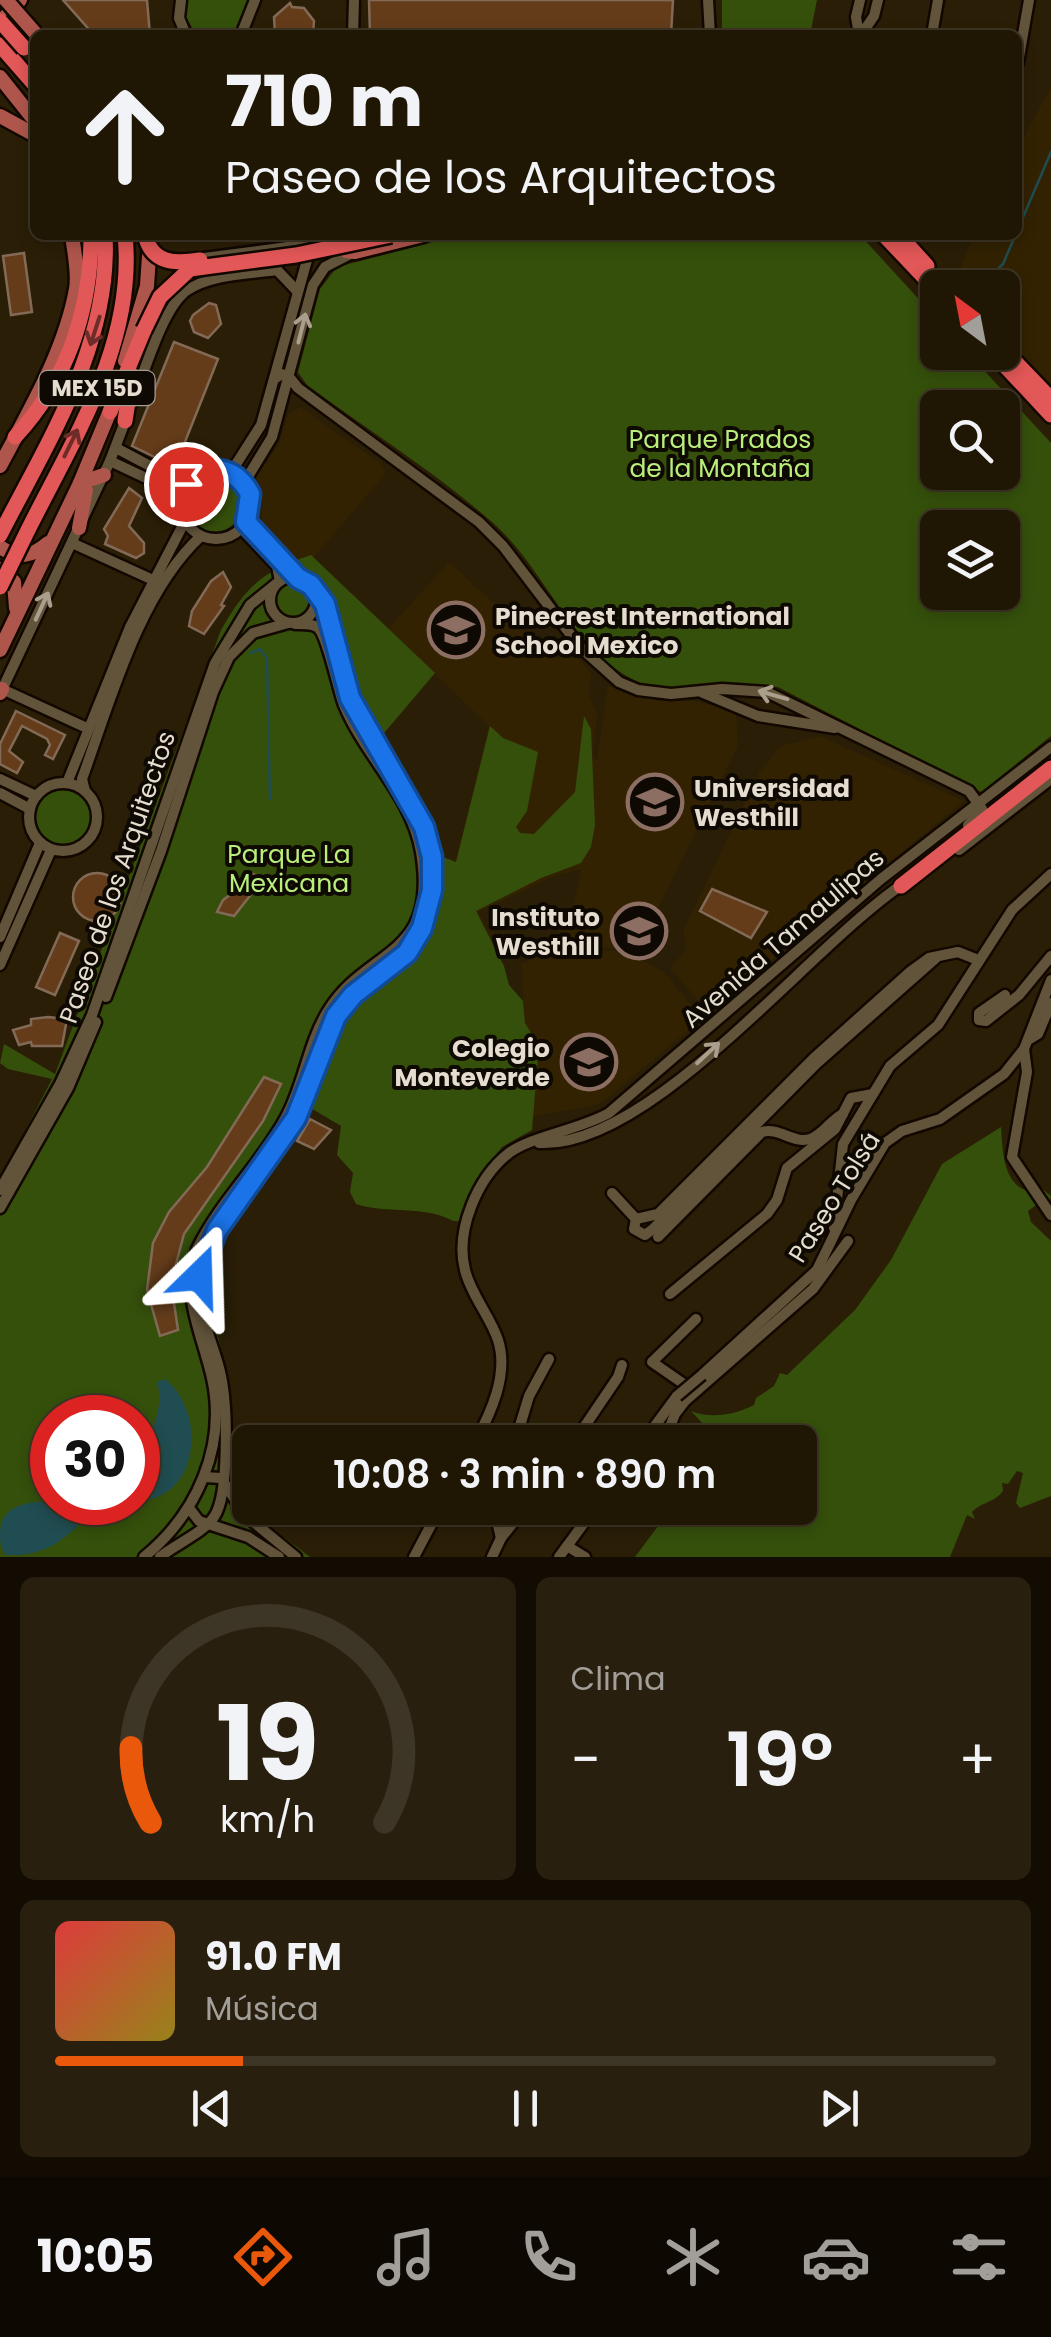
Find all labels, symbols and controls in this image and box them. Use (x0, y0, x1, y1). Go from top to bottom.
text: 710 m (225, 52, 423, 151)
icon: ahead (60, 70, 190, 200)
text: Paseo de los Arquitectos (225, 146, 777, 209)
north arrow (920, 270, 1020, 370)
map controls (920, 270, 1020, 610)
one-way arrow (293, 313, 312, 344)
one-way arrow (85, 315, 103, 346)
road number: MEX 15D (39, 371, 154, 405)
button: search (920, 390, 1020, 490)
park label: Parque Prados de la Montaña (629, 422, 811, 486)
one-way arrow (62, 429, 81, 458)
pin (144, 442, 229, 527)
icon: arrive (159, 457, 214, 512)
button: layers (920, 510, 1020, 610)
one-way arrow (33, 592, 52, 622)
place label: Pinecrest International School Mexico (495, 599, 790, 663)
school or university icon: Pinecrest International School Mexico (426, 600, 486, 660)
one-way arrow (757, 685, 789, 703)
street label: Paseo de los Arquitectos (51, 726, 184, 1028)
place label: Universidad Westhill (694, 771, 850, 835)
school or university icon: Universidad Westhill (625, 772, 685, 832)
park label: Parque La Mexicana (227, 837, 351, 901)
street label: Avenida Tamaulipas (675, 841, 892, 1036)
place label: Instituto Westhill (491, 900, 600, 964)
school or university icon: Instituto Westhill (609, 901, 669, 961)
place label: Colegio Monteverde (395, 1031, 550, 1095)
school or university icon: Colegio Monteverde (559, 1032, 619, 1092)
one-way arrow (695, 1042, 720, 1065)
street label: Paseo Tolsá (780, 1125, 889, 1269)
position arrow (147, 1224, 251, 1328)
speed limit sign: 30 (30, 1395, 160, 1525)
text: 10:08 · 3 min · 890 m (333, 1448, 716, 1501)
text: Clima (571, 1656, 666, 1701)
text: 19 (216, 1671, 319, 1816)
text: 19° (726, 1707, 833, 1812)
text: − (571, 1721, 601, 1798)
text: + (958, 1721, 996, 1798)
text: km/h (220, 1794, 315, 1845)
text: 91.0 FM (205, 1930, 342, 1983)
text: Música (205, 1986, 319, 2031)
icon: previous (184, 2081, 239, 2136)
icon: pause (498, 2081, 553, 2136)
icon: next (812, 2081, 867, 2136)
icon: directions (228, 2222, 298, 2292)
icon: music (371, 2222, 441, 2292)
icon: phone (514, 2222, 584, 2292)
icon: climate (658, 2222, 728, 2292)
icon: car (801, 2222, 871, 2292)
icon: filters (944, 2222, 1014, 2292)
text: 10:05 (37, 2225, 154, 2288)

